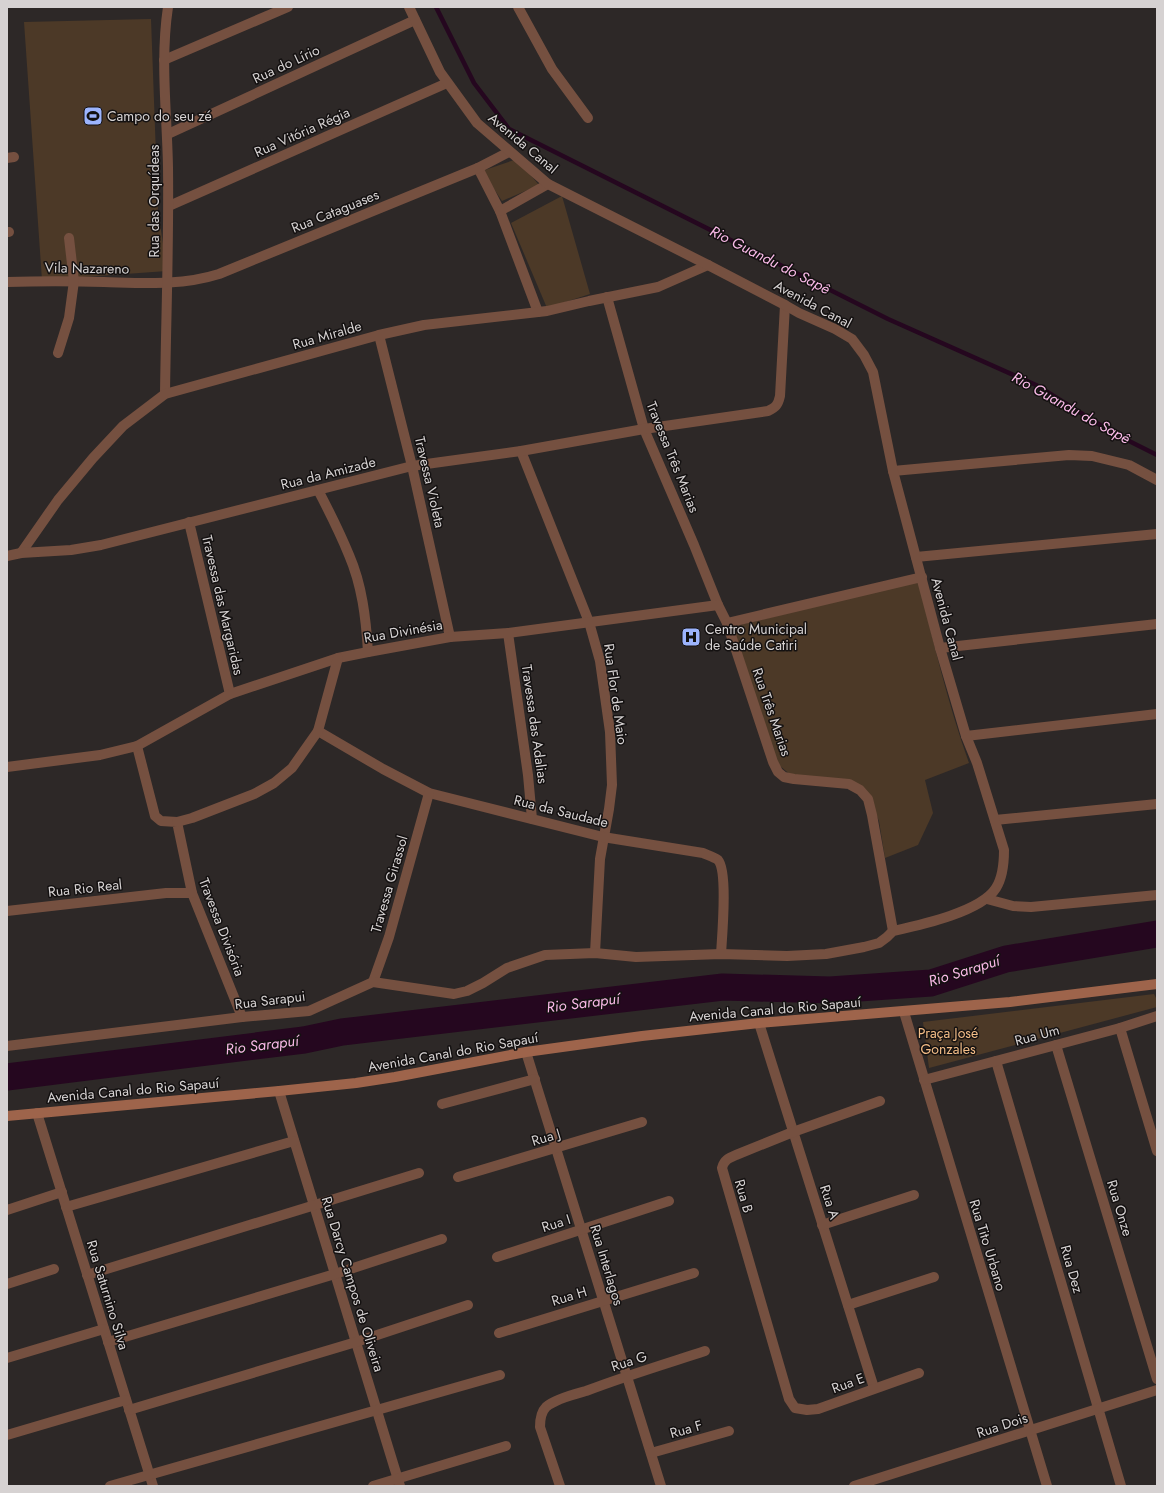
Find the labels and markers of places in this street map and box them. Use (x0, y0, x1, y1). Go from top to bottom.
sports icon: Campo do seu zé (82, 105, 104, 127)
place label: Campo do seu zé (107, 106, 212, 126)
place label: Centro Municipal de Saúde Catiri (705, 619, 807, 655)
hospital icon: Centro Municipal de Saúde Catiri (680, 626, 702, 648)

